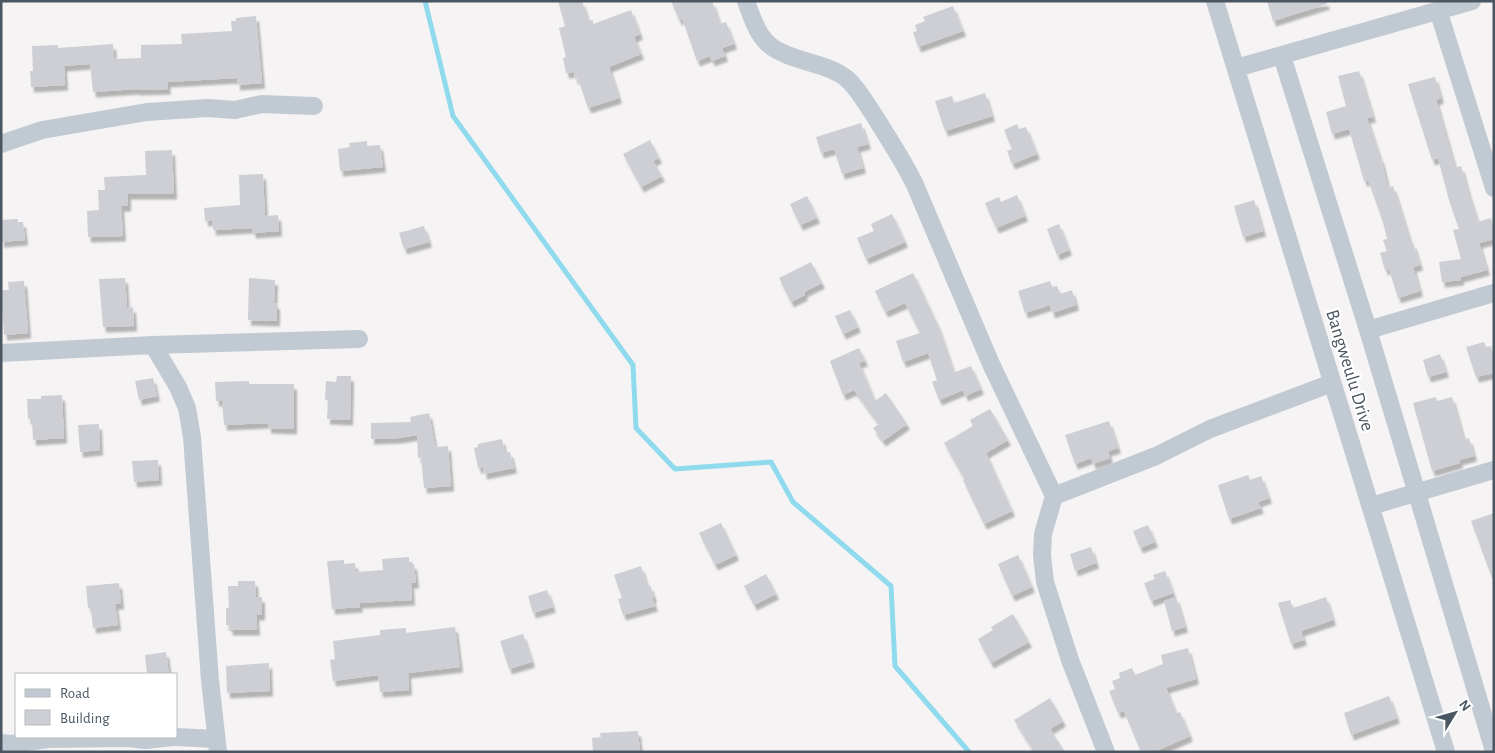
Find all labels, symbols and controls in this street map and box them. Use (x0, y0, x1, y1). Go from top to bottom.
street label: Bangweulu Drive (1322, 307, 1377, 433)
legend (15, 673, 178, 738)
text: Road (60, 686, 90, 701)
north arrow (1430, 688, 1480, 738)
text: N (1456, 698, 1473, 714)
text: Building (60, 711, 110, 726)

